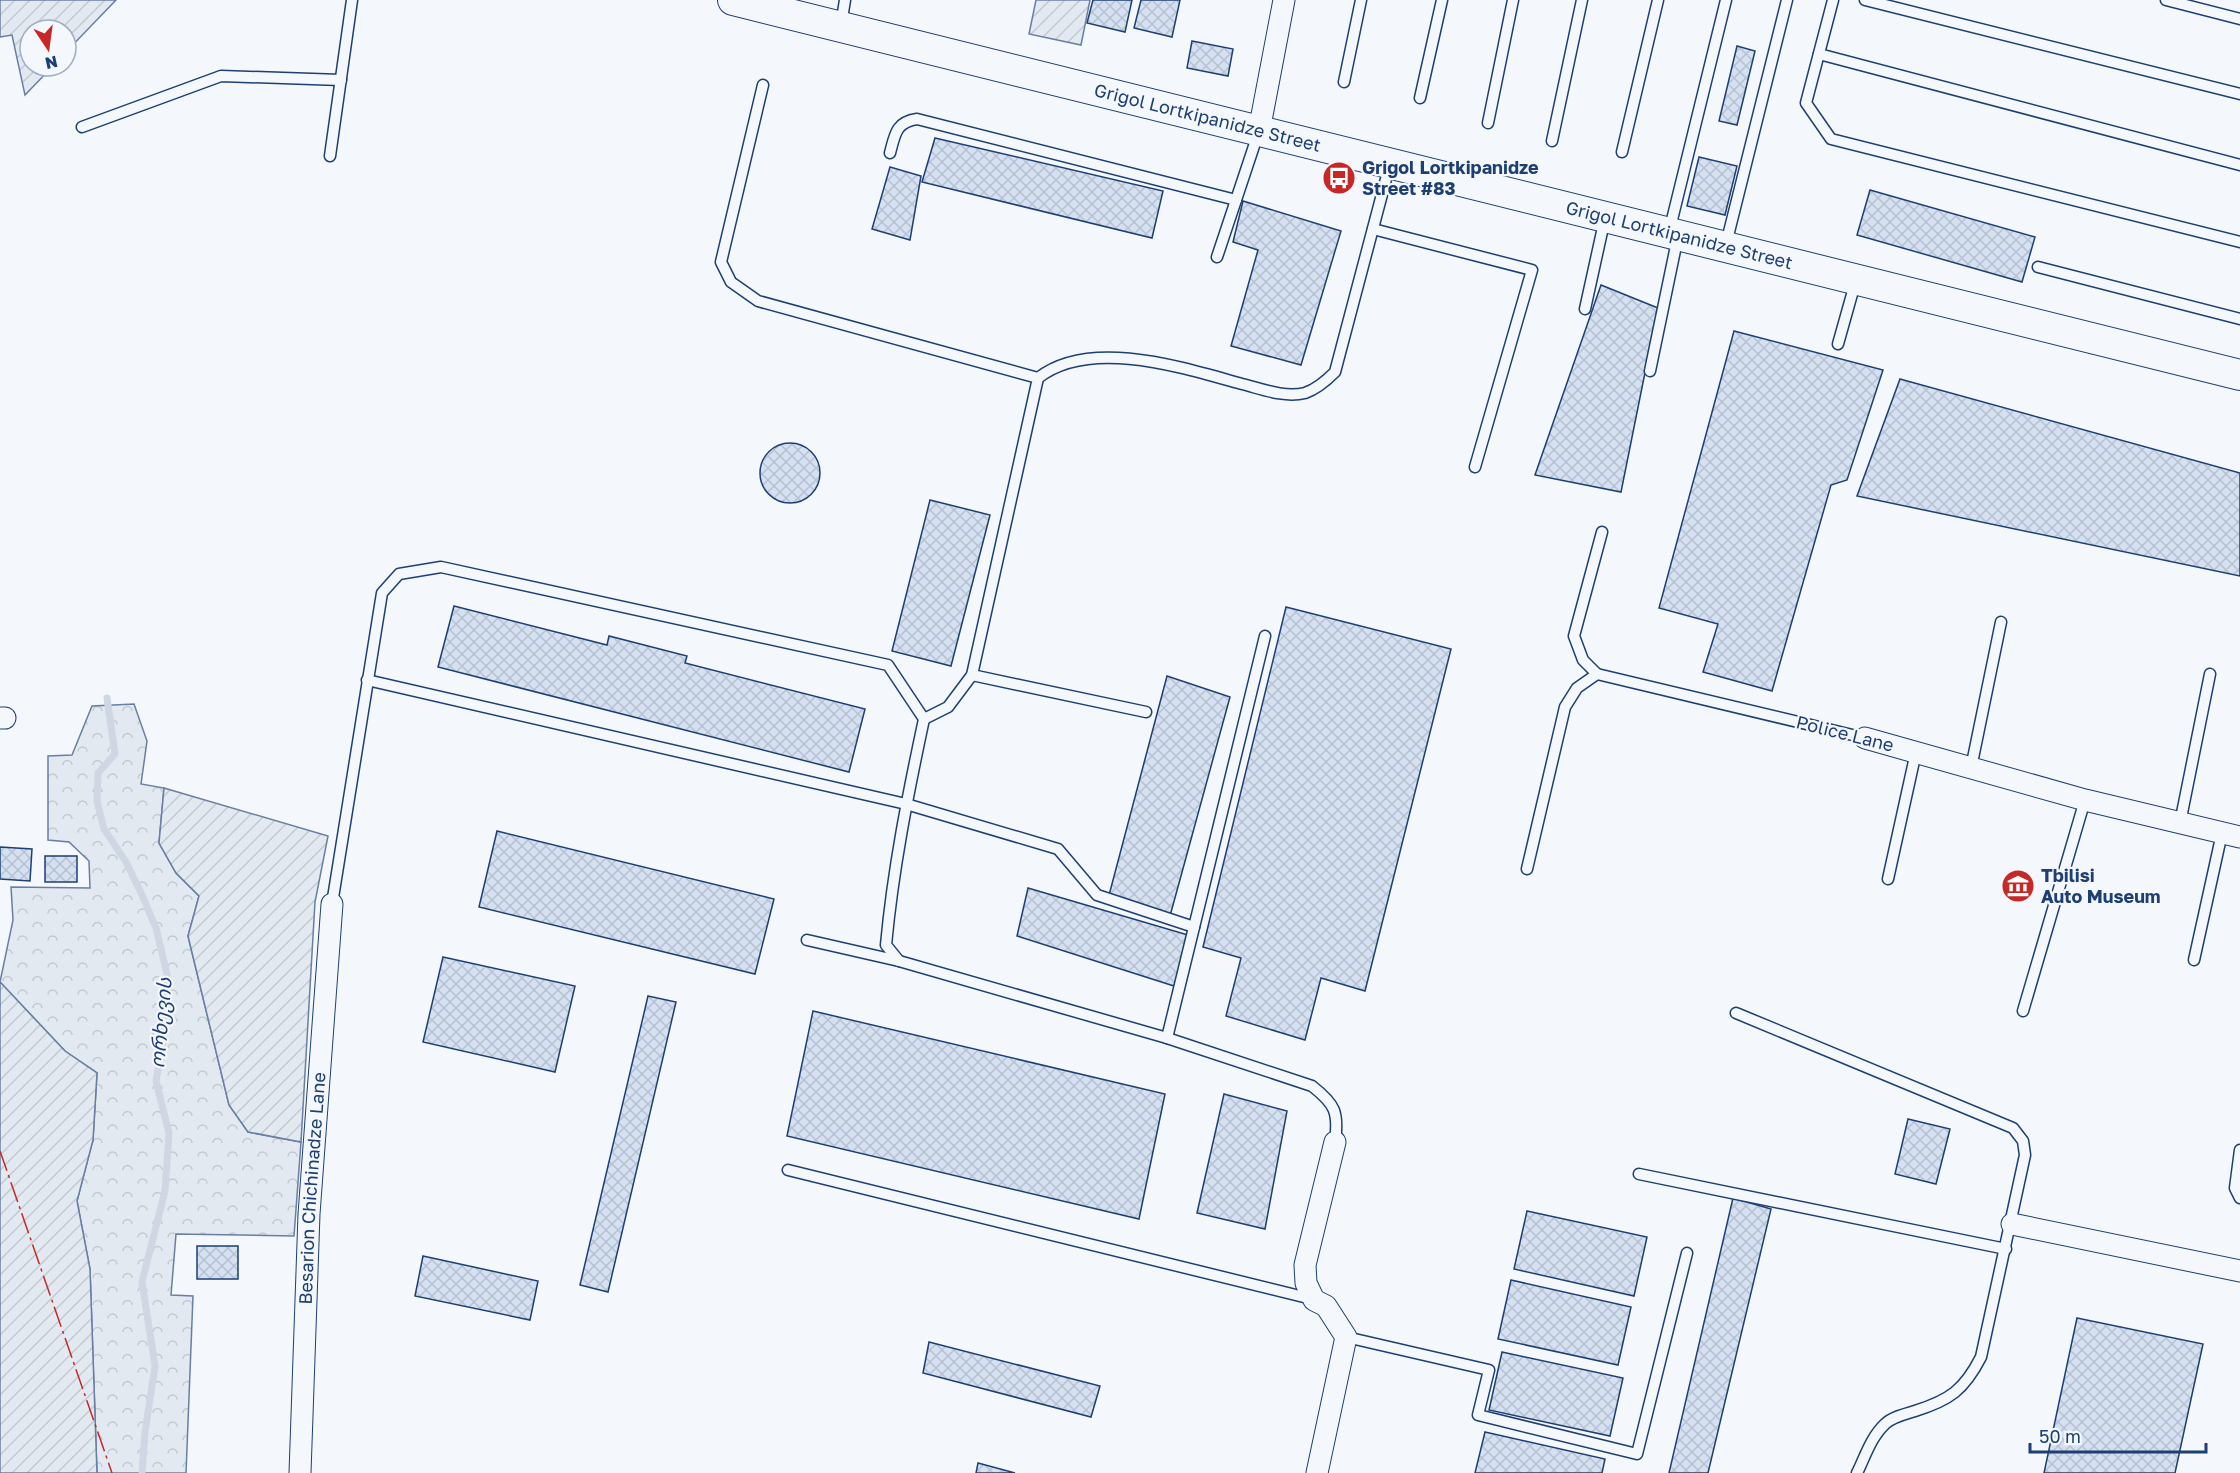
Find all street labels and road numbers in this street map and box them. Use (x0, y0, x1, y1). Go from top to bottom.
street label: Grigol Lortkipanidze Street (1092, 78, 1323, 156)
street label: Grigol Lortkipanidze Street (1564, 196, 1795, 273)
street label: Police Lane (1794, 710, 1896, 756)
street label: Besarion Chichinadze Lane (294, 1071, 330, 1305)

